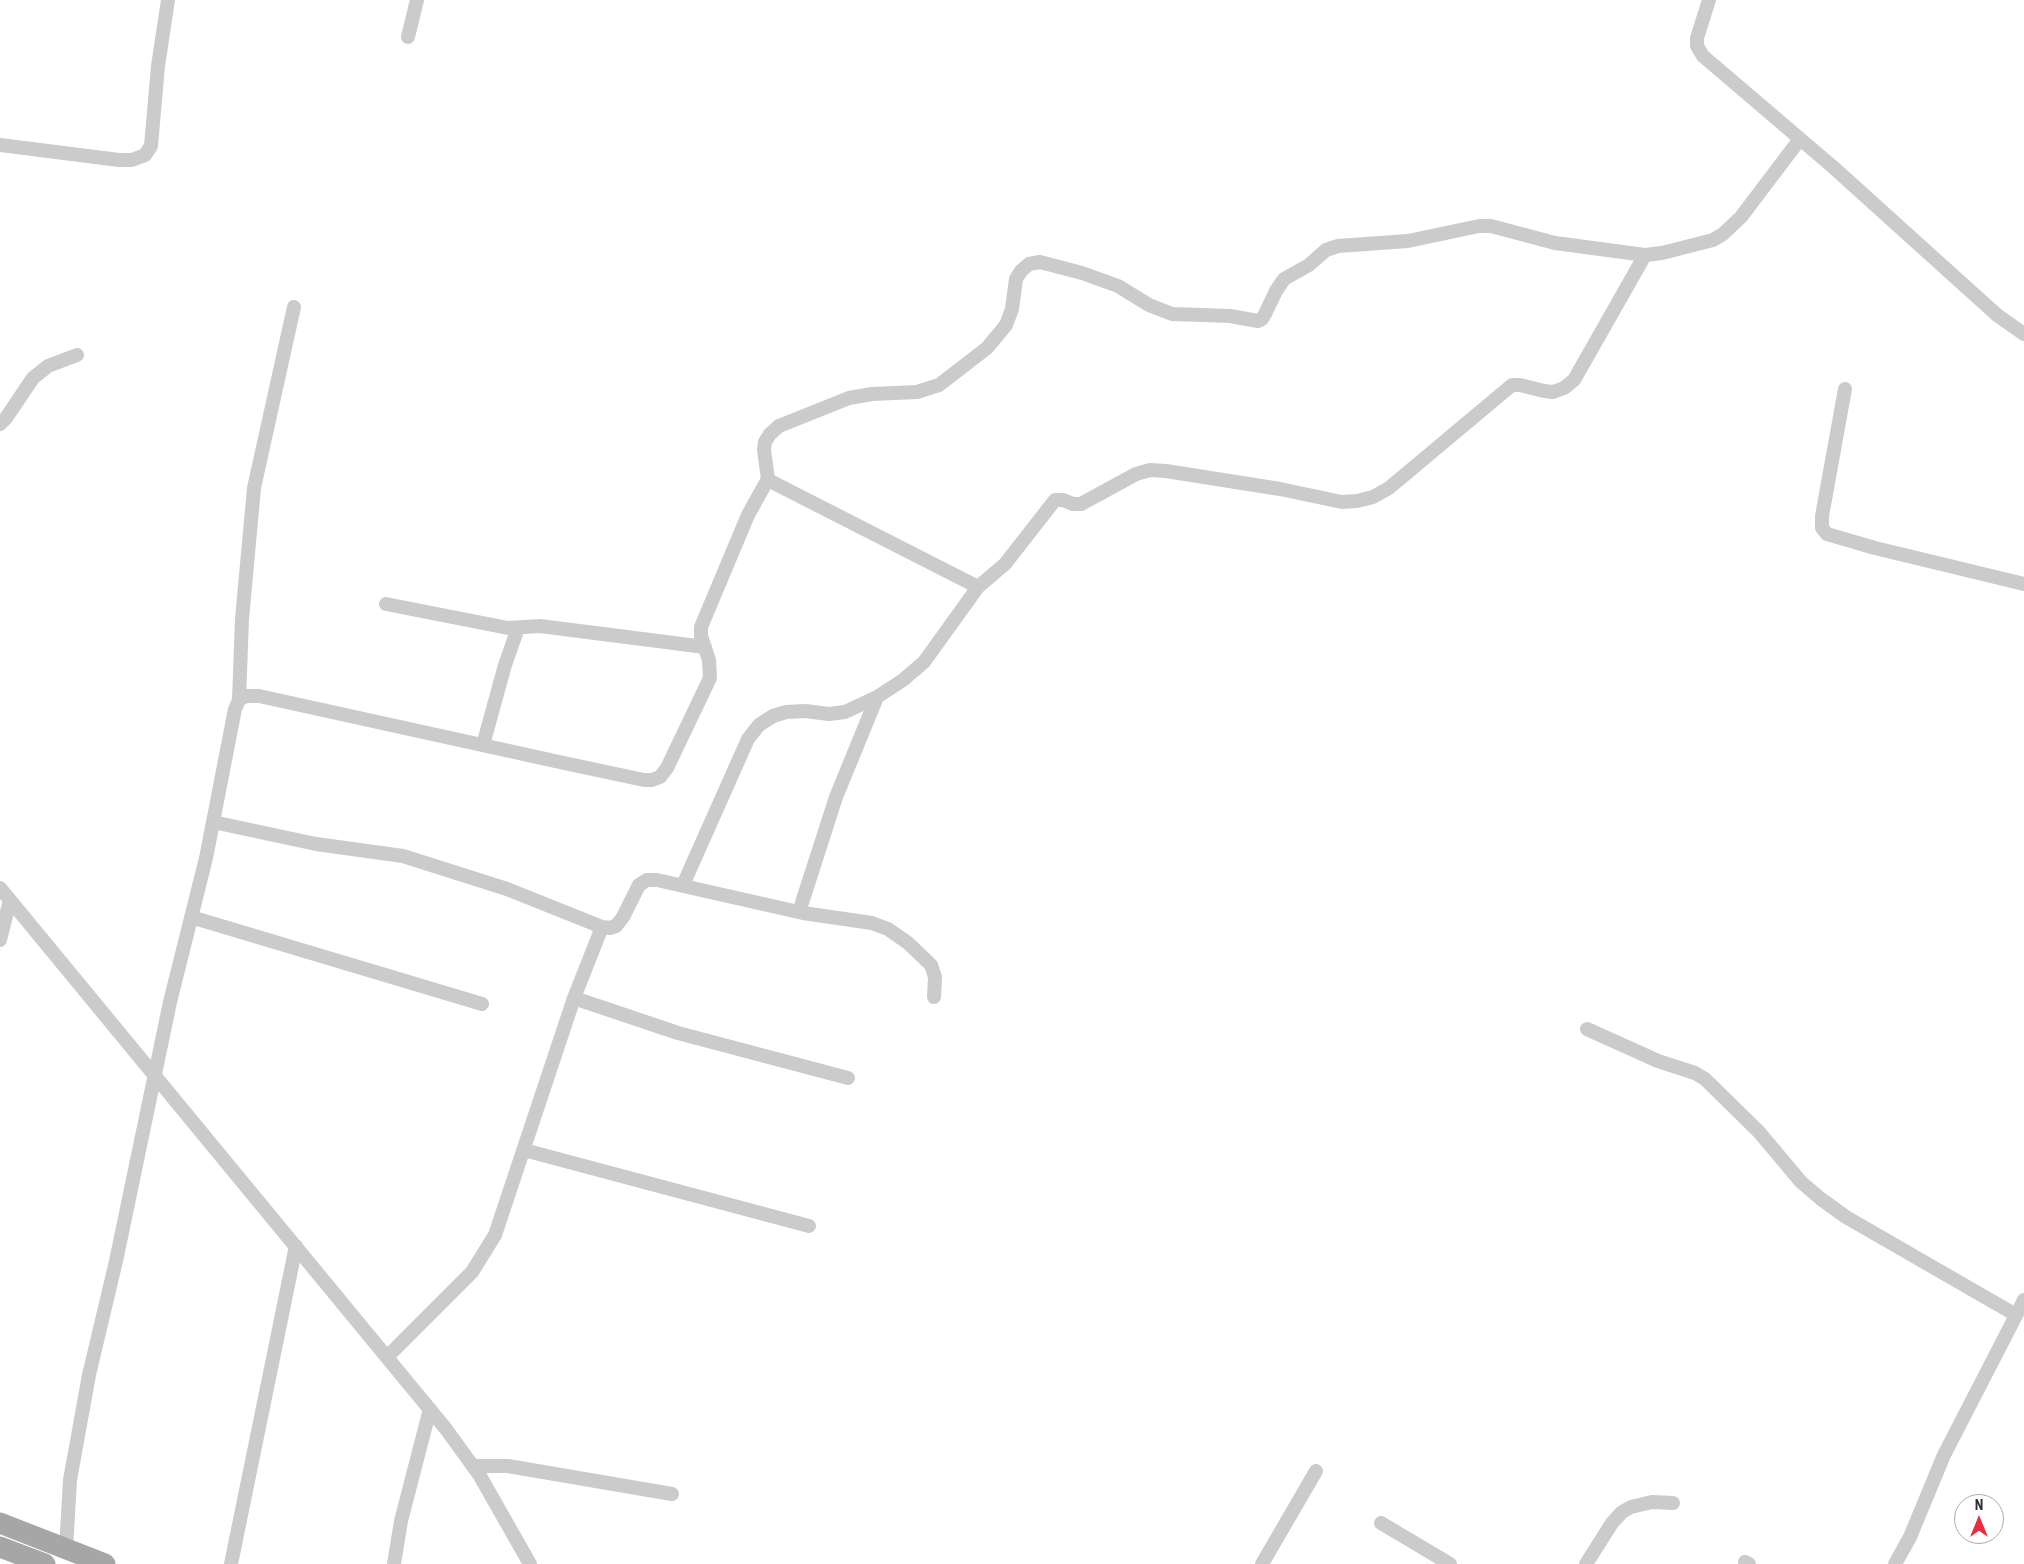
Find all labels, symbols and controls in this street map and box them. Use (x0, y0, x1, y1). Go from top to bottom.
north arrow (1954, 1494, 2004, 1544)
text: N (1975, 1497, 1983, 1513)

